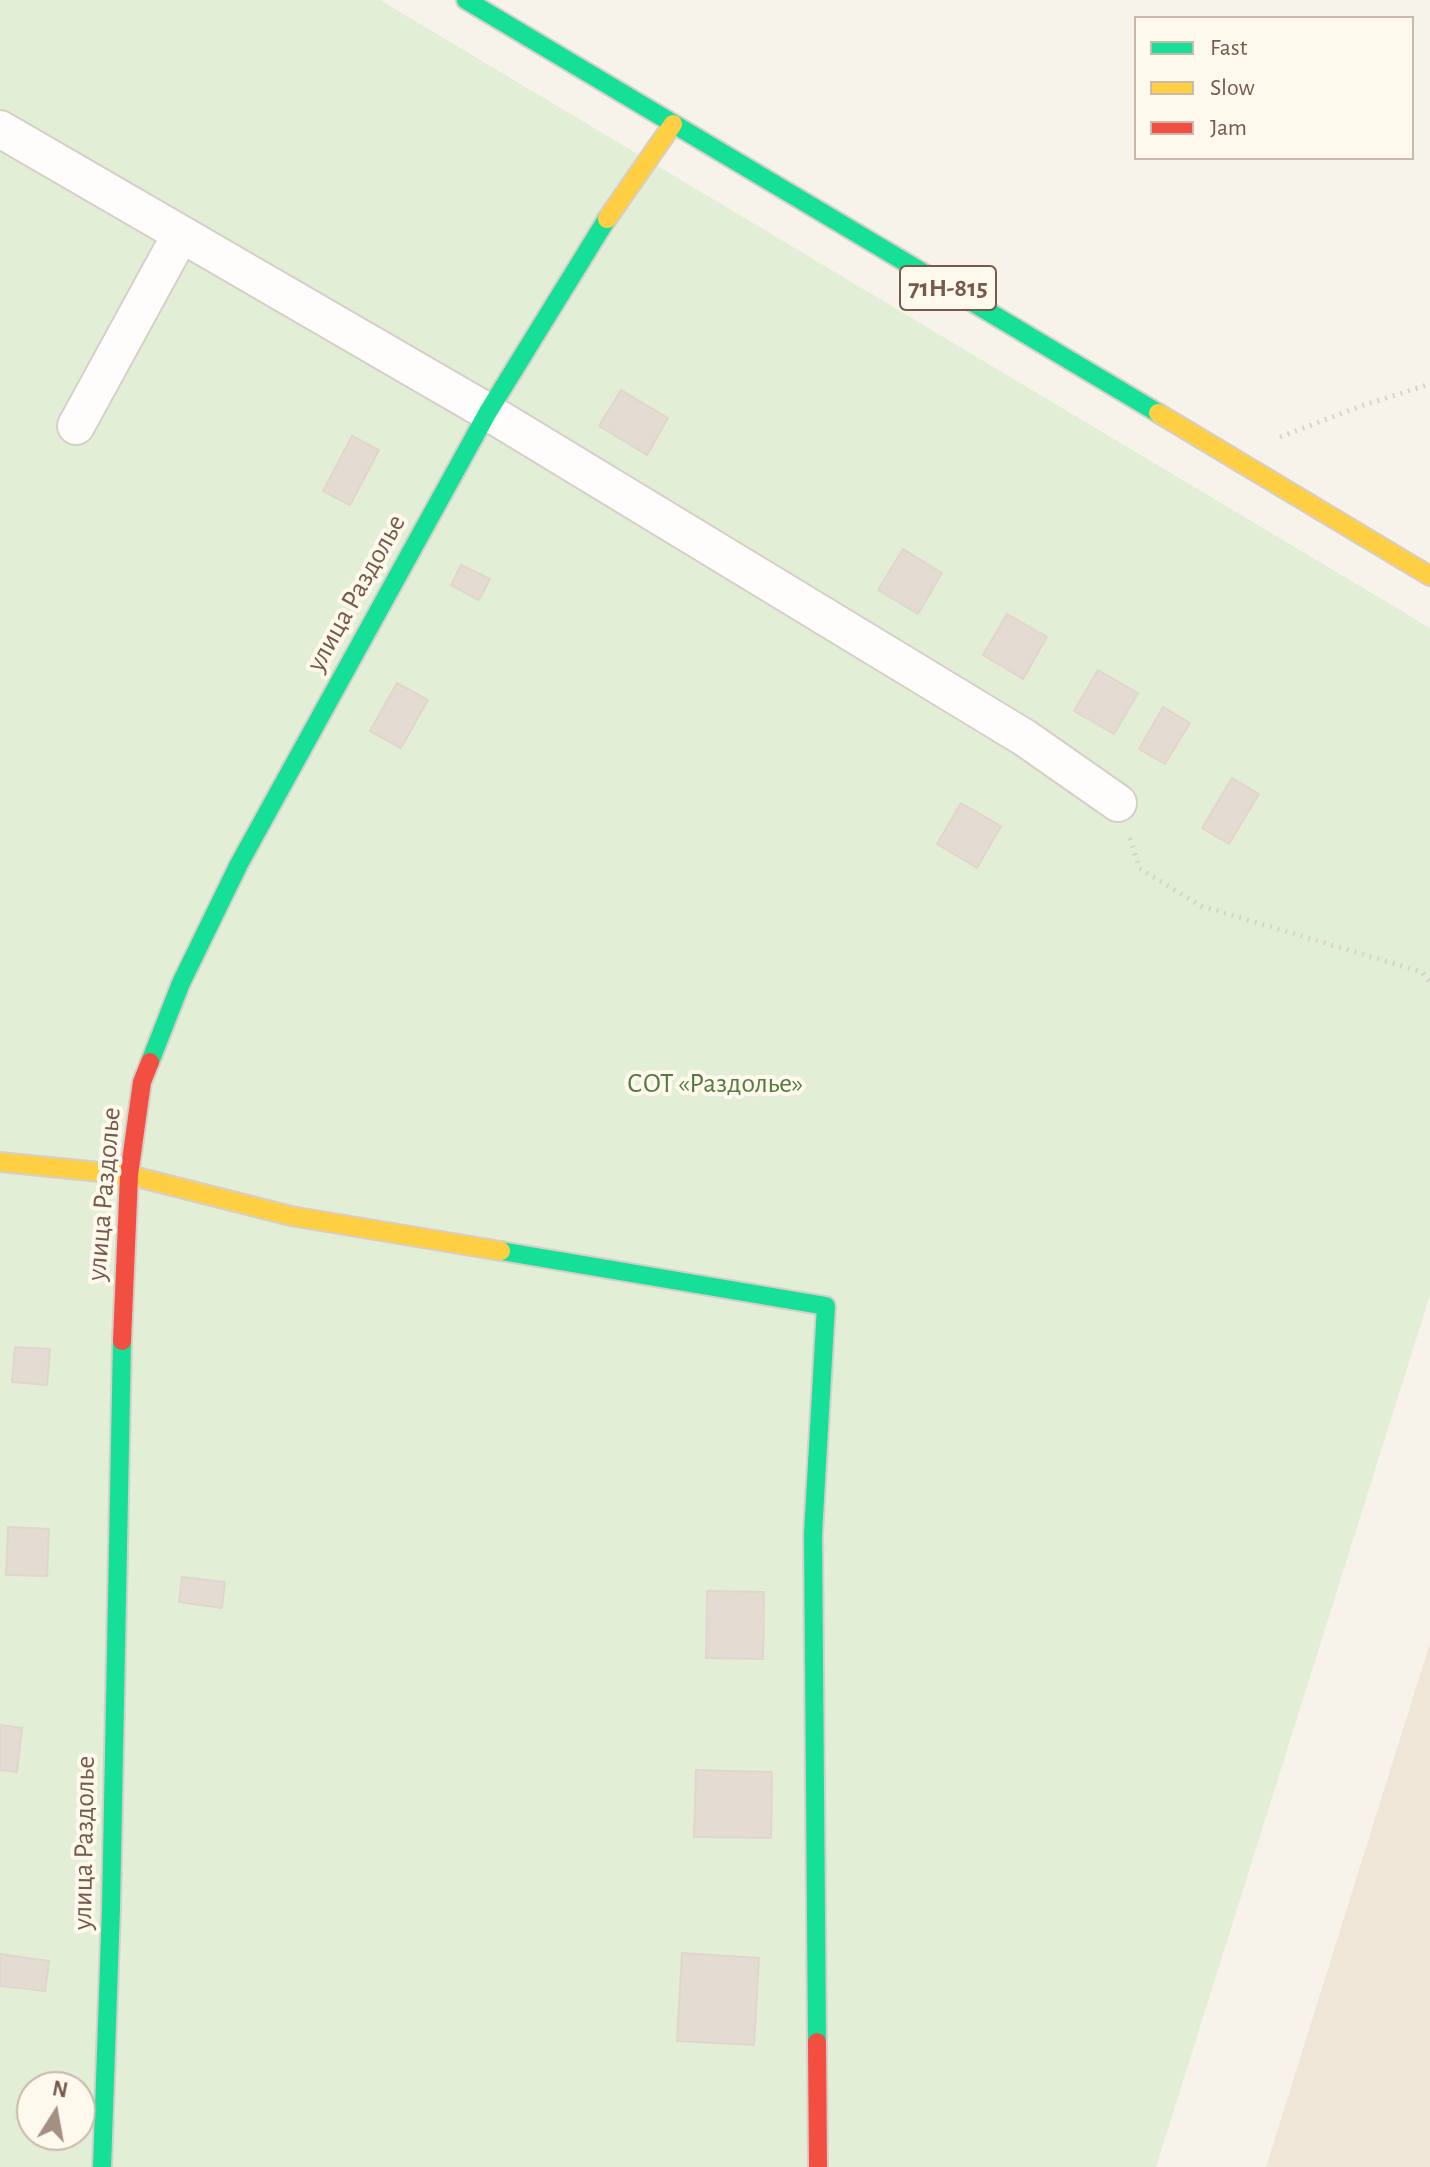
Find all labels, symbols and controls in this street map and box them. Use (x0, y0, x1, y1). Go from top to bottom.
legend (1134, 16, 1414, 160)
text: Fast (1210, 36, 1247, 60)
text: Slow (1210, 76, 1255, 100)
text: Jam (1210, 116, 1247, 140)
road number: 71Н-815 (900, 266, 996, 310)
street label: улица Раздолье (299, 509, 413, 677)
park label: СОТ «Раздолье» (627, 1067, 803, 1101)
street label: улица Раздолье (80, 1106, 128, 1282)
street label: улица Раздолье (66, 1756, 102, 1930)
north arrow (16, 2071, 96, 2151)
text: N (51, 2077, 70, 2102)

